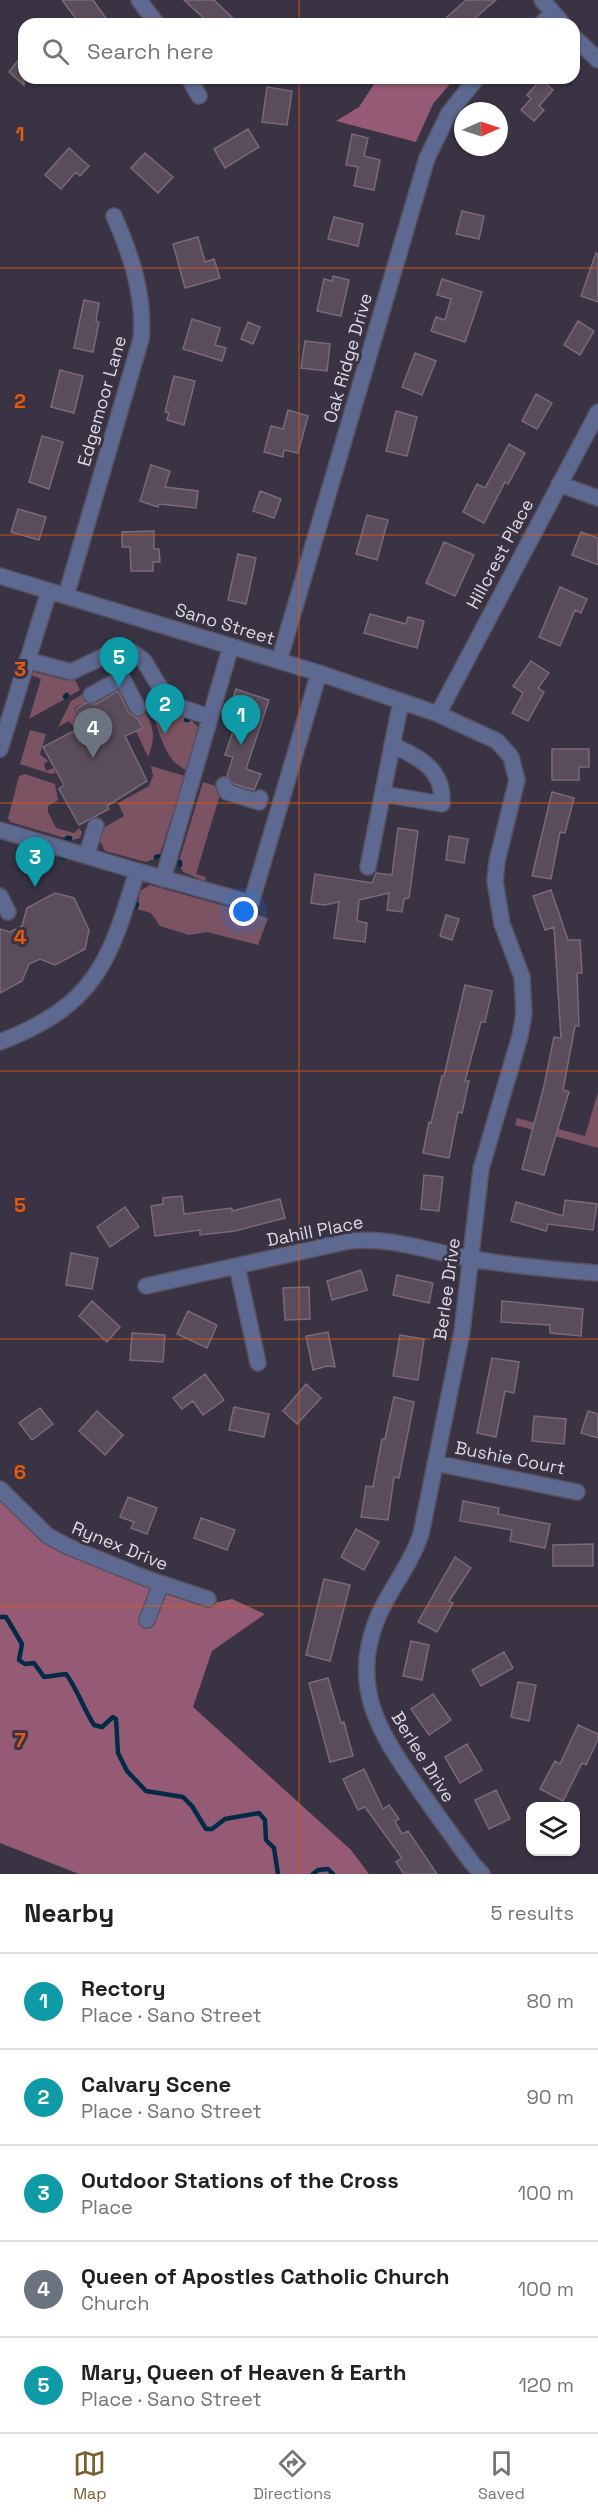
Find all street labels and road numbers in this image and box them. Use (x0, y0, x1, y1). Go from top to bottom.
street label: Oak Ridge Drive (318, 290, 377, 425)
street label: Edgemoor Lane (72, 333, 131, 469)
street label: Hillcrest Place (461, 495, 538, 613)
street label: Sano Street (172, 597, 278, 650)
street label: Dahill Place (265, 1210, 365, 1251)
street label: Berlee Drive (428, 1236, 465, 1341)
street label: Bushie Court (453, 1436, 567, 1479)
street label: Rynex Drive (69, 1516, 172, 1575)
street label: Berlee Drive (386, 1707, 460, 1806)

